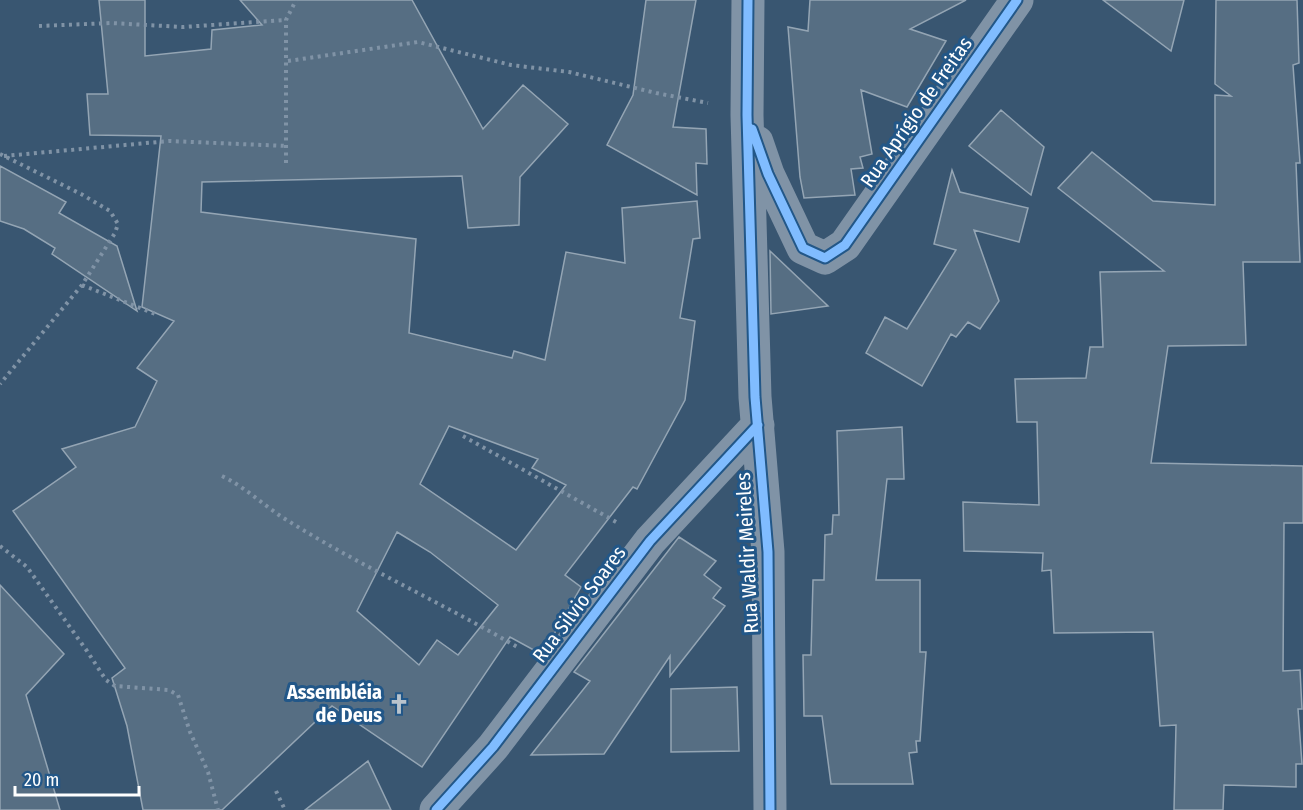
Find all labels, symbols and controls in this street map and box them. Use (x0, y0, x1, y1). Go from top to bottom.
street label: Rua Aprígio de Freitas (855, 32, 977, 192)
street label: Rua Waldir Meireles (731, 472, 763, 634)
street label: Rua Silvio Soares (527, 541, 631, 667)
place label: Assembléia de Deus (286, 680, 382, 727)
church icon: Assembléia de Deus (387, 692, 411, 716)
scale bar (15, 759, 140, 797)
text: 20 m (24, 769, 59, 791)

